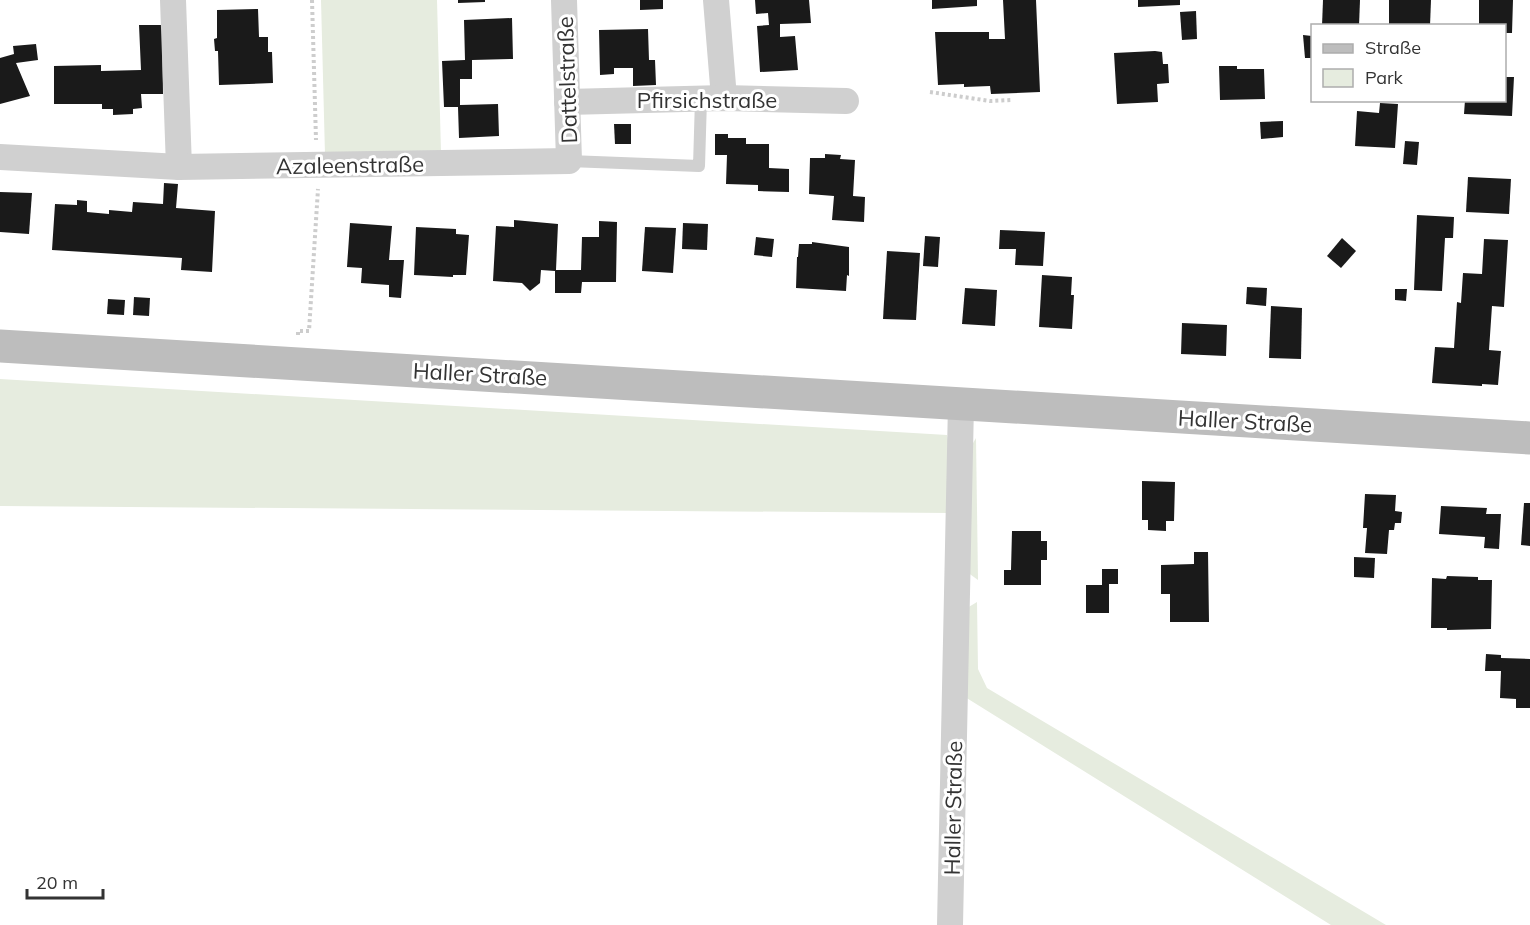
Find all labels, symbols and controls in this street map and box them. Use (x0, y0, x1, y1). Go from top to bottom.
street label: Dattelstraße (551, 16, 583, 144)
legend (1311, 24, 1506, 102)
text: Straße (1365, 36, 1421, 59)
text: Park (1365, 66, 1404, 89)
street label: Pfirsichstraße (637, 86, 777, 114)
street label: Azaleenstraße (276, 150, 424, 180)
street label: Haller Straße (412, 356, 548, 392)
street label: Haller Straße (1177, 403, 1313, 439)
street label: Haller Straße (938, 740, 968, 876)
scale bar (27, 862, 104, 900)
text: 20 m (36, 871, 78, 894)

